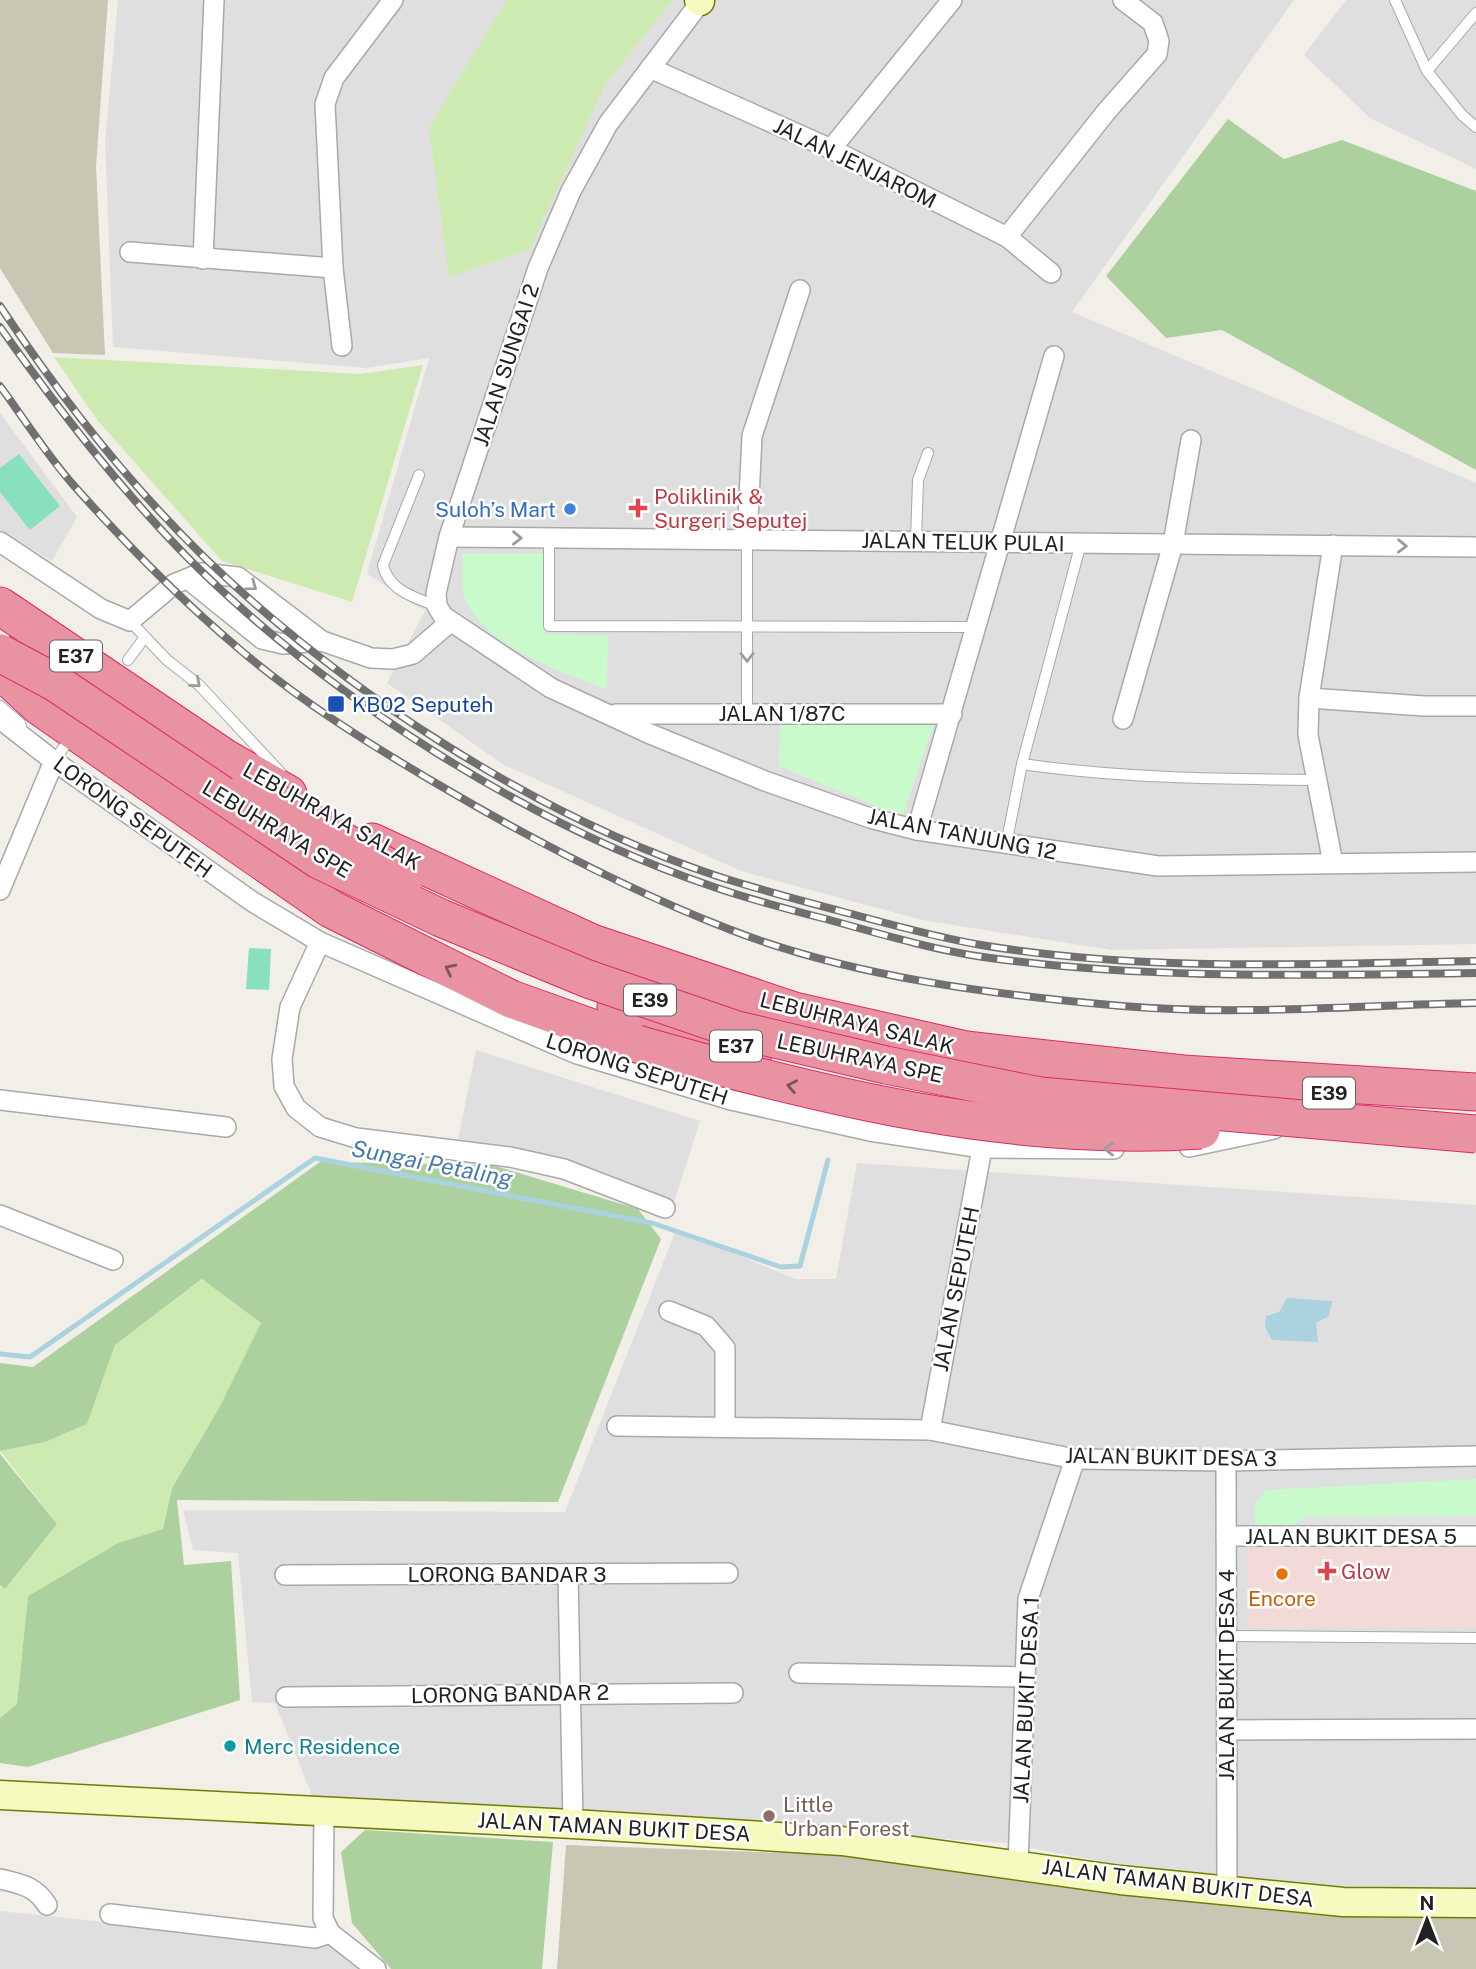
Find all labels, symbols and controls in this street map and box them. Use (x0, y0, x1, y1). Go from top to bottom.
street label: JALAN JENJAROM (769, 113, 941, 213)
street label: JALAN SUNGAI 2 (468, 281, 544, 449)
place label: Poliklinik & Surgeri Seputej (654, 484, 807, 533)
place label: Suloh’s Mart (435, 497, 556, 522)
marker: Poliklinik & Surgeri Seputej (628, 498, 648, 518)
marker: Suloh’s Mart (562, 501, 578, 517)
street label: JALAN TELUK PULAI (861, 528, 1065, 556)
one-way arrow (513, 530, 523, 546)
one-way arrow (1397, 538, 1407, 554)
one-way arrow (244, 578, 257, 590)
road number: E37 (50, 640, 102, 671)
one-way arrow (739, 652, 755, 663)
one-way arrow (187, 675, 200, 687)
place label: KB02 Seputeh (352, 692, 493, 717)
marker: KB02 Seputeh (326, 694, 346, 714)
street label: JALAN 1/87C (719, 701, 845, 726)
street label: LORONG SEPUTEH (49, 751, 217, 883)
street label: LEBUHRAYA SALAK (239, 757, 425, 875)
street label: LEBUHRAYA SPE (198, 775, 356, 883)
street label: JALAN TANJUNG 12 (865, 803, 1059, 865)
one-way arrow (445, 963, 457, 977)
road number: E39 (624, 984, 676, 1016)
street label: LEBUHRAYA SALAK (757, 987, 957, 1059)
street label: LORONG SEPUTEH (543, 1028, 731, 1110)
street label: LEBUHRAYA SPE (775, 1028, 945, 1088)
road number: E37 (710, 1030, 762, 1062)
road number: E39 (1303, 1078, 1355, 1108)
one-way arrow (786, 1079, 798, 1094)
water label: Sungai Petaling (349, 1134, 515, 1192)
one-way arrow (1104, 1141, 1114, 1157)
street label: JALAN SEPUTEH (928, 1204, 984, 1374)
street label: JALAN BUKIT DESA 3 (1065, 1443, 1277, 1471)
street label: JALAN BUKIT DESA 5 (1245, 1524, 1457, 1549)
place label: Glow (1341, 1559, 1390, 1584)
street label: LORONG BANDAR 3 (408, 1562, 607, 1587)
marker: Glow (1319, 1563, 1335, 1579)
marker: Encore (1274, 1566, 1290, 1582)
street label: JALAN BUKIT DESA 4 (1214, 1569, 1239, 1781)
place label: Encore (1248, 1586, 1316, 1611)
street label: JALAN BUKIT DESA 1 (1008, 1596, 1044, 1804)
street label: LORONG BANDAR 2 (411, 1680, 609, 1708)
place label: Merc Residence (244, 1734, 400, 1759)
marker: Merc Residence (222, 1738, 238, 1754)
place label: Little Urban Forest (783, 1792, 910, 1841)
street label: JALAN TAMAN BUKIT DESA (477, 1807, 751, 1847)
marker: Little Urban Forest (761, 1808, 777, 1824)
street label: JALAN TAMAN BUKIT DESA (1041, 1854, 1315, 1912)
north arrow (1392, 1885, 1462, 1955)
text: N (1420, 1892, 1434, 1914)

